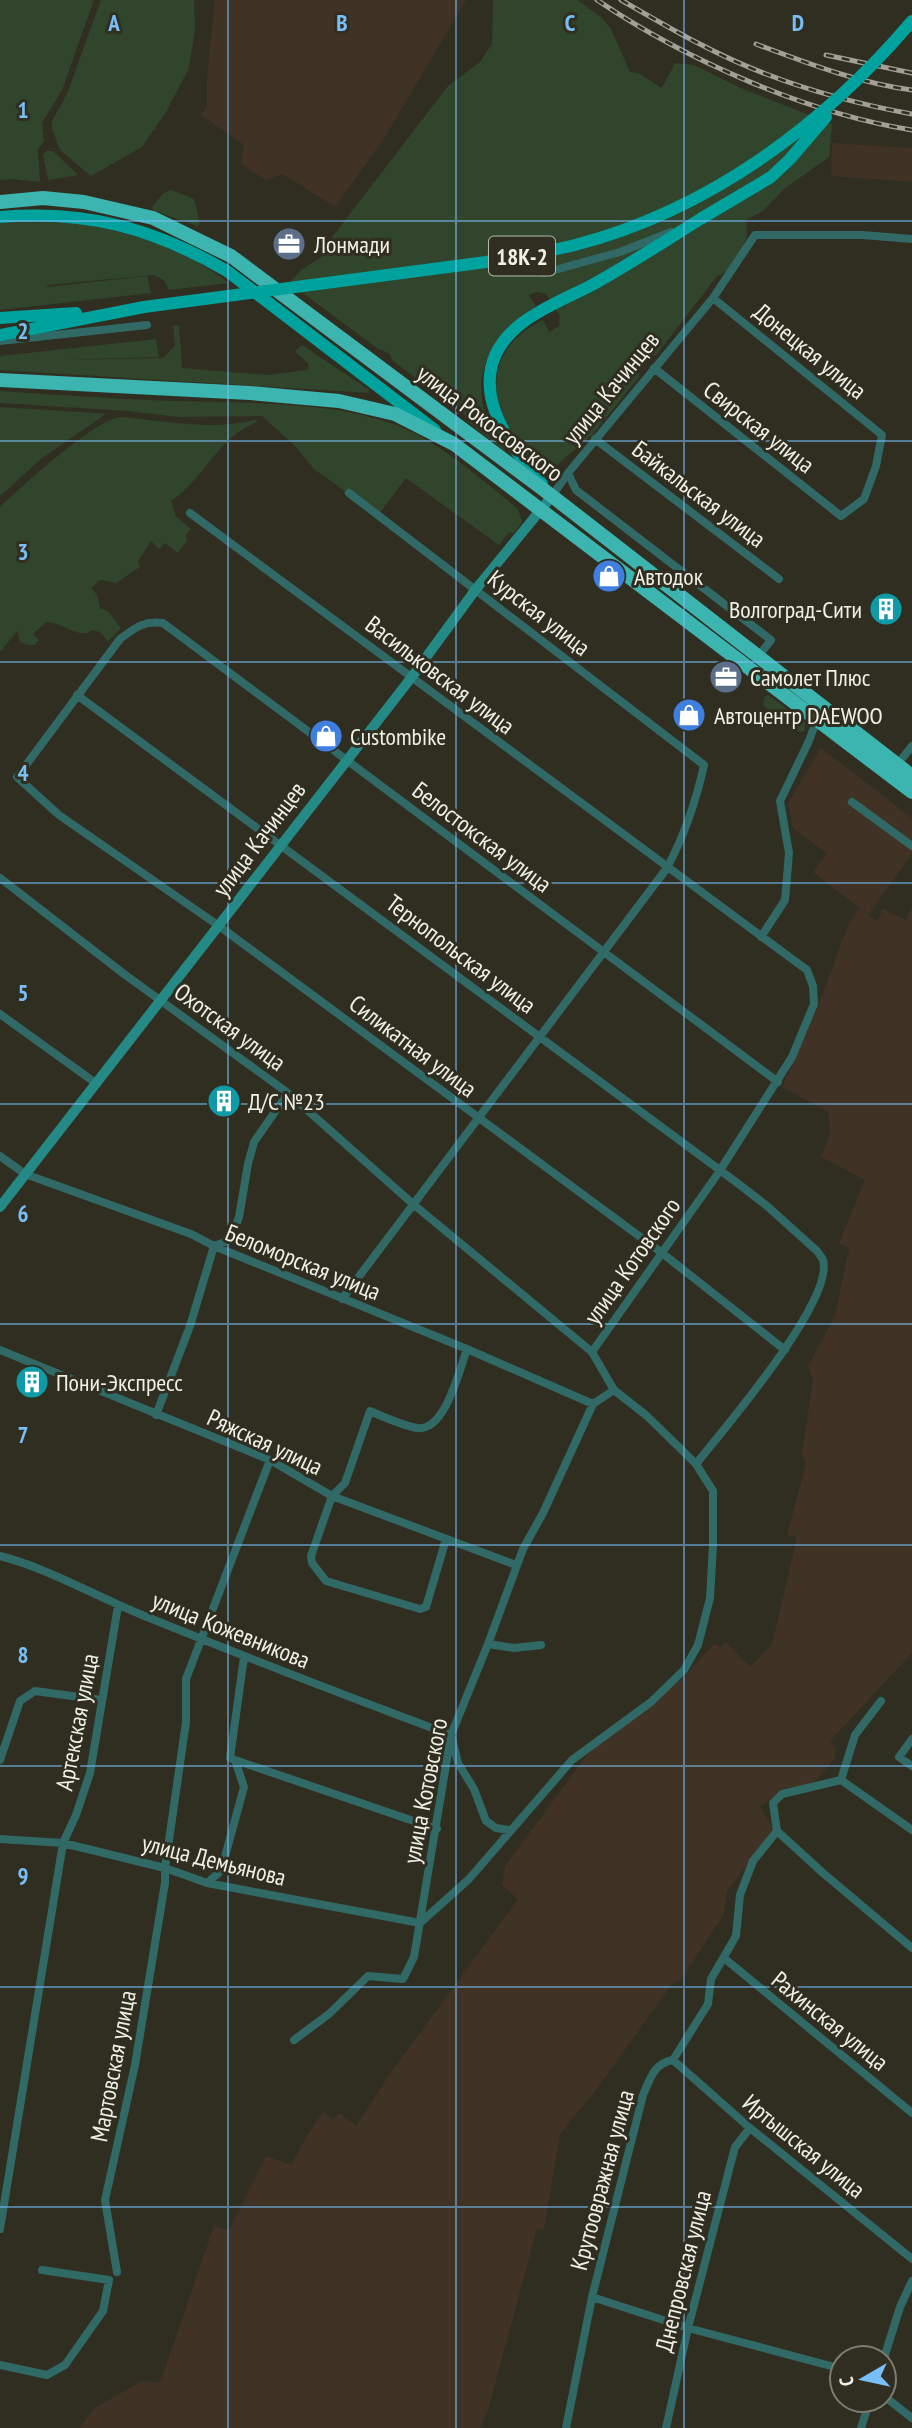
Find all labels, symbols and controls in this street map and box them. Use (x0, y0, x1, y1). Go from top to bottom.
text: A (107, 8, 120, 37)
text: B (336, 8, 348, 37)
text: C (565, 8, 576, 37)
text: D (792, 8, 804, 37)
text: 1 (18, 95, 29, 124)
office icon: Лонмади (270, 225, 308, 263)
place label: Лонмади (313, 229, 390, 260)
road number: 18К-2 (489, 236, 555, 276)
street label: Донецкая улица (747, 296, 873, 406)
text: 2 (18, 316, 29, 345)
street label: улица Качинцев (556, 325, 666, 451)
street label: улица Рокоссовского (410, 358, 570, 488)
street label: Свирская улица (697, 374, 821, 480)
street label: Байкальская улица (626, 434, 772, 554)
text: 3 (18, 537, 29, 566)
shop icon: Автодок (590, 557, 628, 595)
place label: Автодок (634, 561, 704, 592)
street label: Курская улица (481, 563, 597, 663)
building icon: Волгоград-Сити (867, 590, 905, 628)
place label: Волгоград-Сити (729, 594, 862, 625)
street label: Васильковская улица (359, 609, 521, 741)
office icon: Самолет Плюс (707, 658, 745, 696)
place label: Самолет Плюс (750, 662, 871, 693)
shop icon: Автоцентр DAEWOO (670, 696, 708, 734)
place label: Автоцентр DAEWOO (714, 700, 883, 731)
shop icon: Custombike (307, 717, 345, 755)
place label: Custombike (350, 721, 446, 752)
text: 4 (18, 758, 29, 787)
street label: улица Качинцев (206, 775, 312, 903)
street label: Белостокская улица (406, 775, 558, 899)
street label: Тернопольская улица (380, 888, 542, 1020)
street label: Охотская улица (168, 976, 292, 1078)
text: 5 (18, 978, 29, 1007)
street label: Силикатная улица (343, 988, 483, 1104)
building icon: Д/С №23 (205, 1082, 243, 1120)
place label: Д/С №23 (248, 1086, 325, 1117)
street label: улица Котовского (577, 1192, 687, 1330)
text: 6 (18, 1199, 29, 1228)
street label: Беломорская улица (221, 1217, 385, 1307)
building icon: Пони-Экспресс (13, 1363, 51, 1401)
place label: Пони-Экспресс (56, 1367, 183, 1398)
street label: Ряжская улица (202, 1402, 328, 1482)
text: 7 (18, 1420, 29, 1449)
street label: улица Кожевникова (148, 1584, 314, 1676)
text: 8 (18, 1640, 29, 1669)
street label: Артекская улица (49, 1651, 105, 1793)
street label: улица Котовского (396, 1716, 454, 1866)
street label: улица Демьянова (139, 1827, 289, 1893)
text: 9 (18, 1861, 29, 1890)
street label: Рахинская улица (765, 1964, 895, 2078)
street label: Мартовская улица (83, 1988, 143, 2144)
street label: Крутоовражная улица (563, 2086, 641, 2274)
street label: Иртышская улица (736, 2087, 872, 2205)
street label: Днепровская улица (648, 2187, 718, 2355)
north arrow (828, 2344, 898, 2414)
text: С (834, 2375, 859, 2388)

